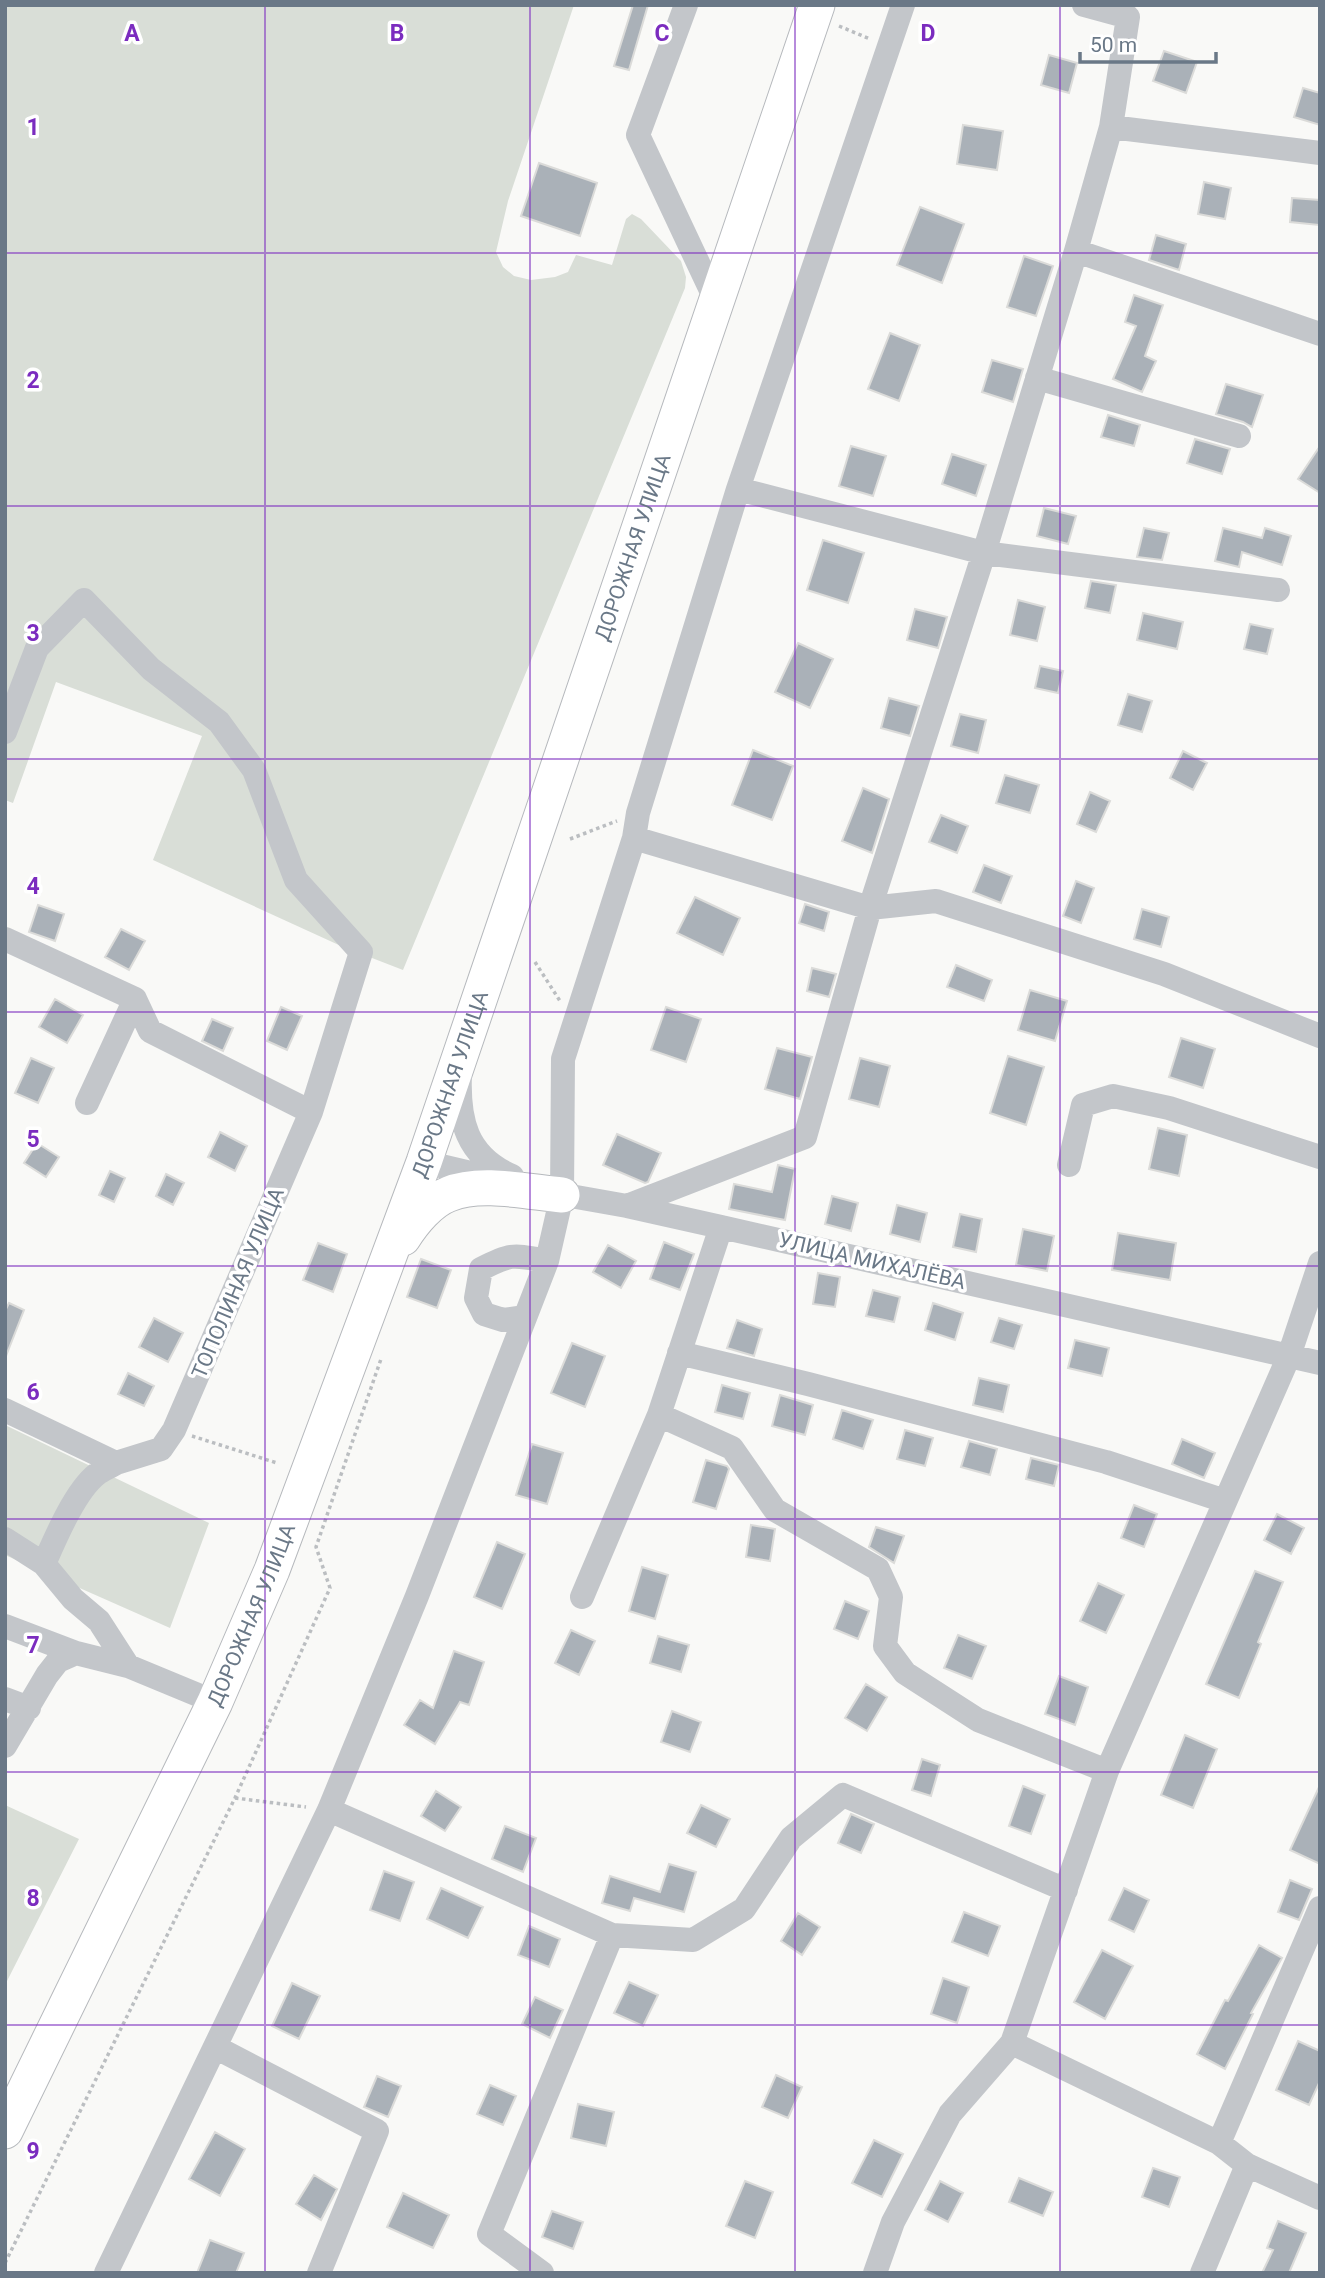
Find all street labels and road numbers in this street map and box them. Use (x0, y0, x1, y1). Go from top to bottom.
street label: ДОРОЖНАЯ УЛИЦА (590, 450, 676, 644)
street label: ДОРОЖНАЯ УЛИЦА (407, 987, 493, 1181)
street label: ТОПОЛИНАЯ УЛИЦА (187, 1184, 289, 1382)
street label: УЛИЦА МИХАЛЁВА (776, 1228, 968, 1294)
street label: ДОРОЖНАЯ УЛИЦА (203, 1520, 300, 1710)

